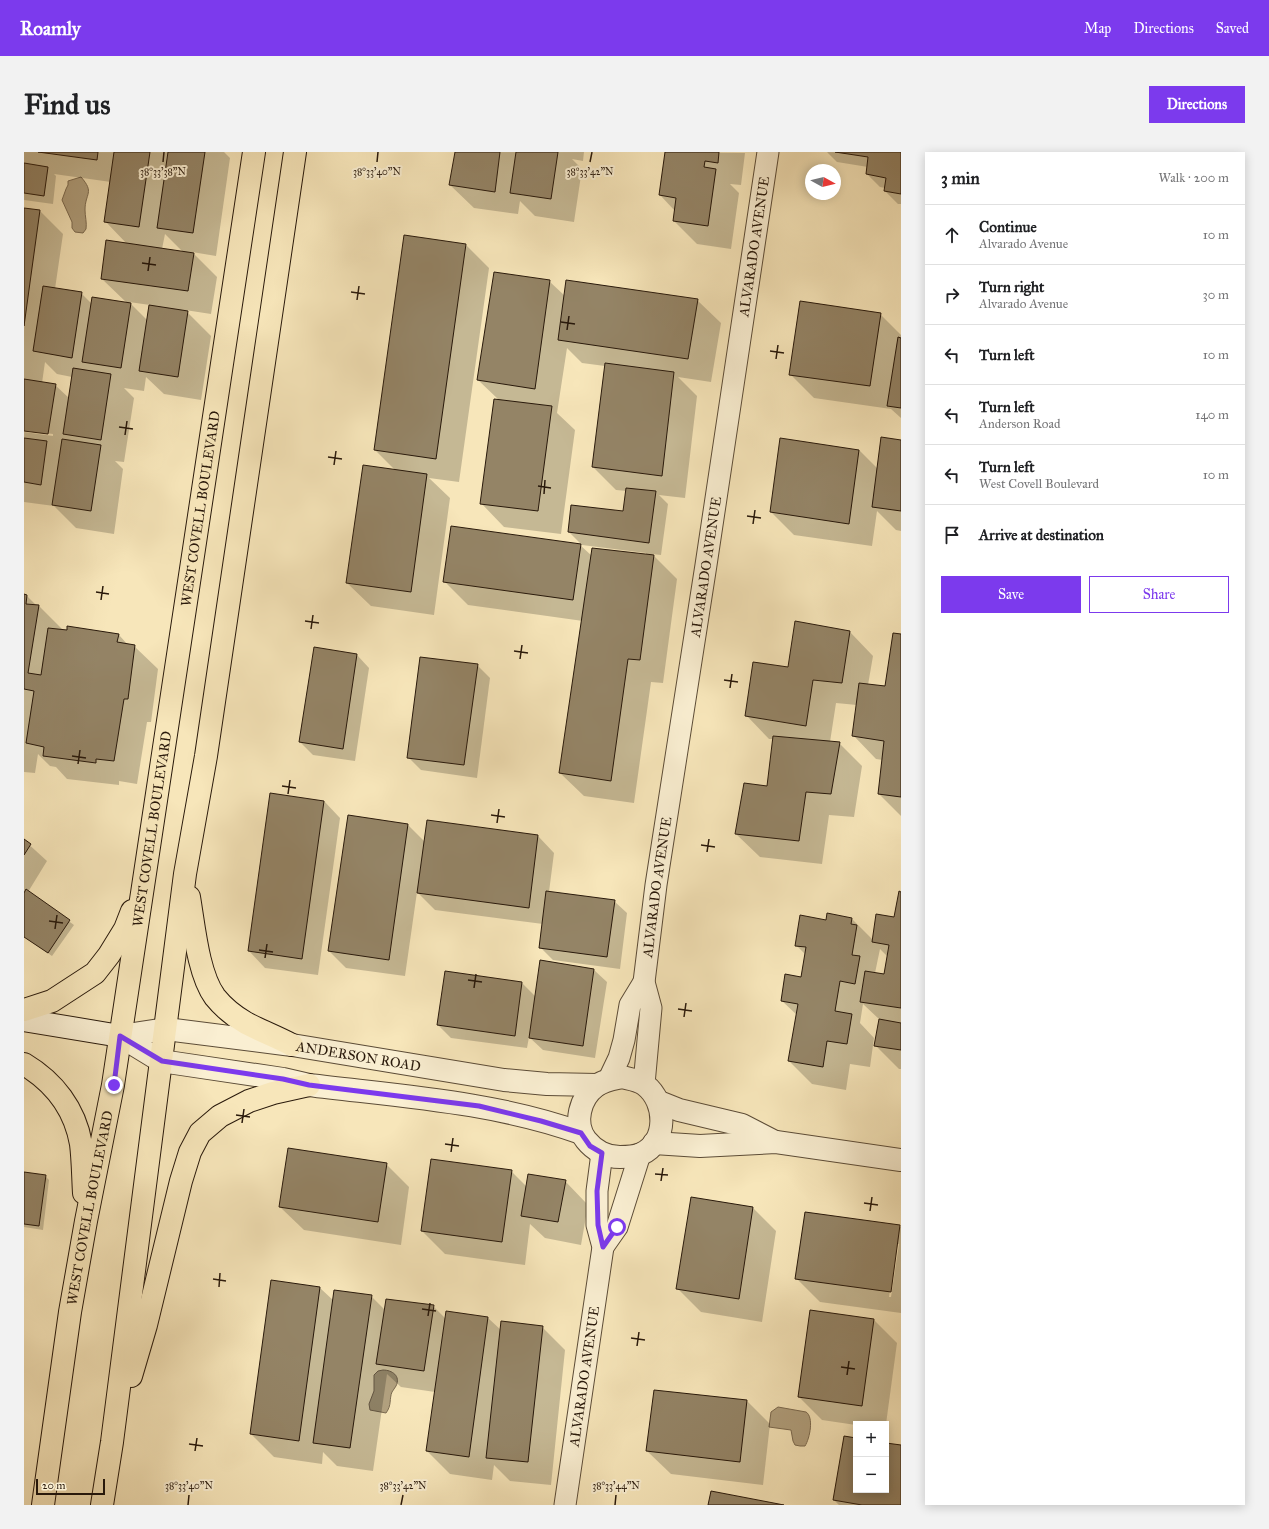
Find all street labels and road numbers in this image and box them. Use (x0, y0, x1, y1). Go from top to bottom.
street label: ALVARADO AVENUE (735, 175, 773, 319)
street label: WEST COVELL BOULEVARD (177, 410, 223, 607)
street label: ALVARADO AVENUE (686, 495, 725, 639)
street label: WEST COVELL BOULEVARD (129, 730, 175, 928)
street label: ALVARADO AVENUE (638, 816, 675, 959)
street label: ANDERSON ROAD (294, 1037, 422, 1075)
street label: WEST COVELL BOULEVARD (63, 1109, 116, 1306)
street label: ALVARADO AVENUE (565, 1305, 603, 1449)

